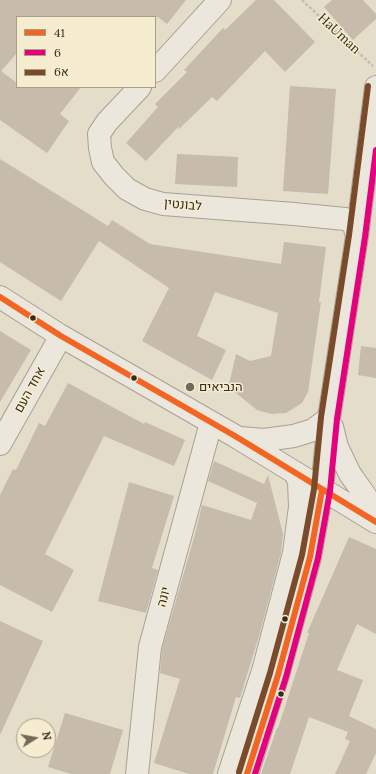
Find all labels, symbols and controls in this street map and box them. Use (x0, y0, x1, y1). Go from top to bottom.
street label: HaUman (315, 10, 363, 58)
legend (16, 16, 156, 88)
text: 41 (54, 25, 65, 40)
text: 6 (54, 45, 61, 60)
text: 6א (54, 64, 69, 79)
street label: לבונטין (164, 196, 202, 214)
unlabelled marker (28, 313, 38, 323)
street label: אחד העם (11, 364, 49, 416)
unlabelled marker (129, 373, 139, 383)
place label: הנביאים (199, 379, 243, 395)
marker: הנביאים (184, 381, 196, 393)
street label: יונה (154, 585, 174, 609)
unlabelled marker (280, 614, 290, 624)
unlabelled marker (276, 689, 286, 699)
north arrow (16, 718, 56, 758)
text: N (39, 730, 54, 741)

